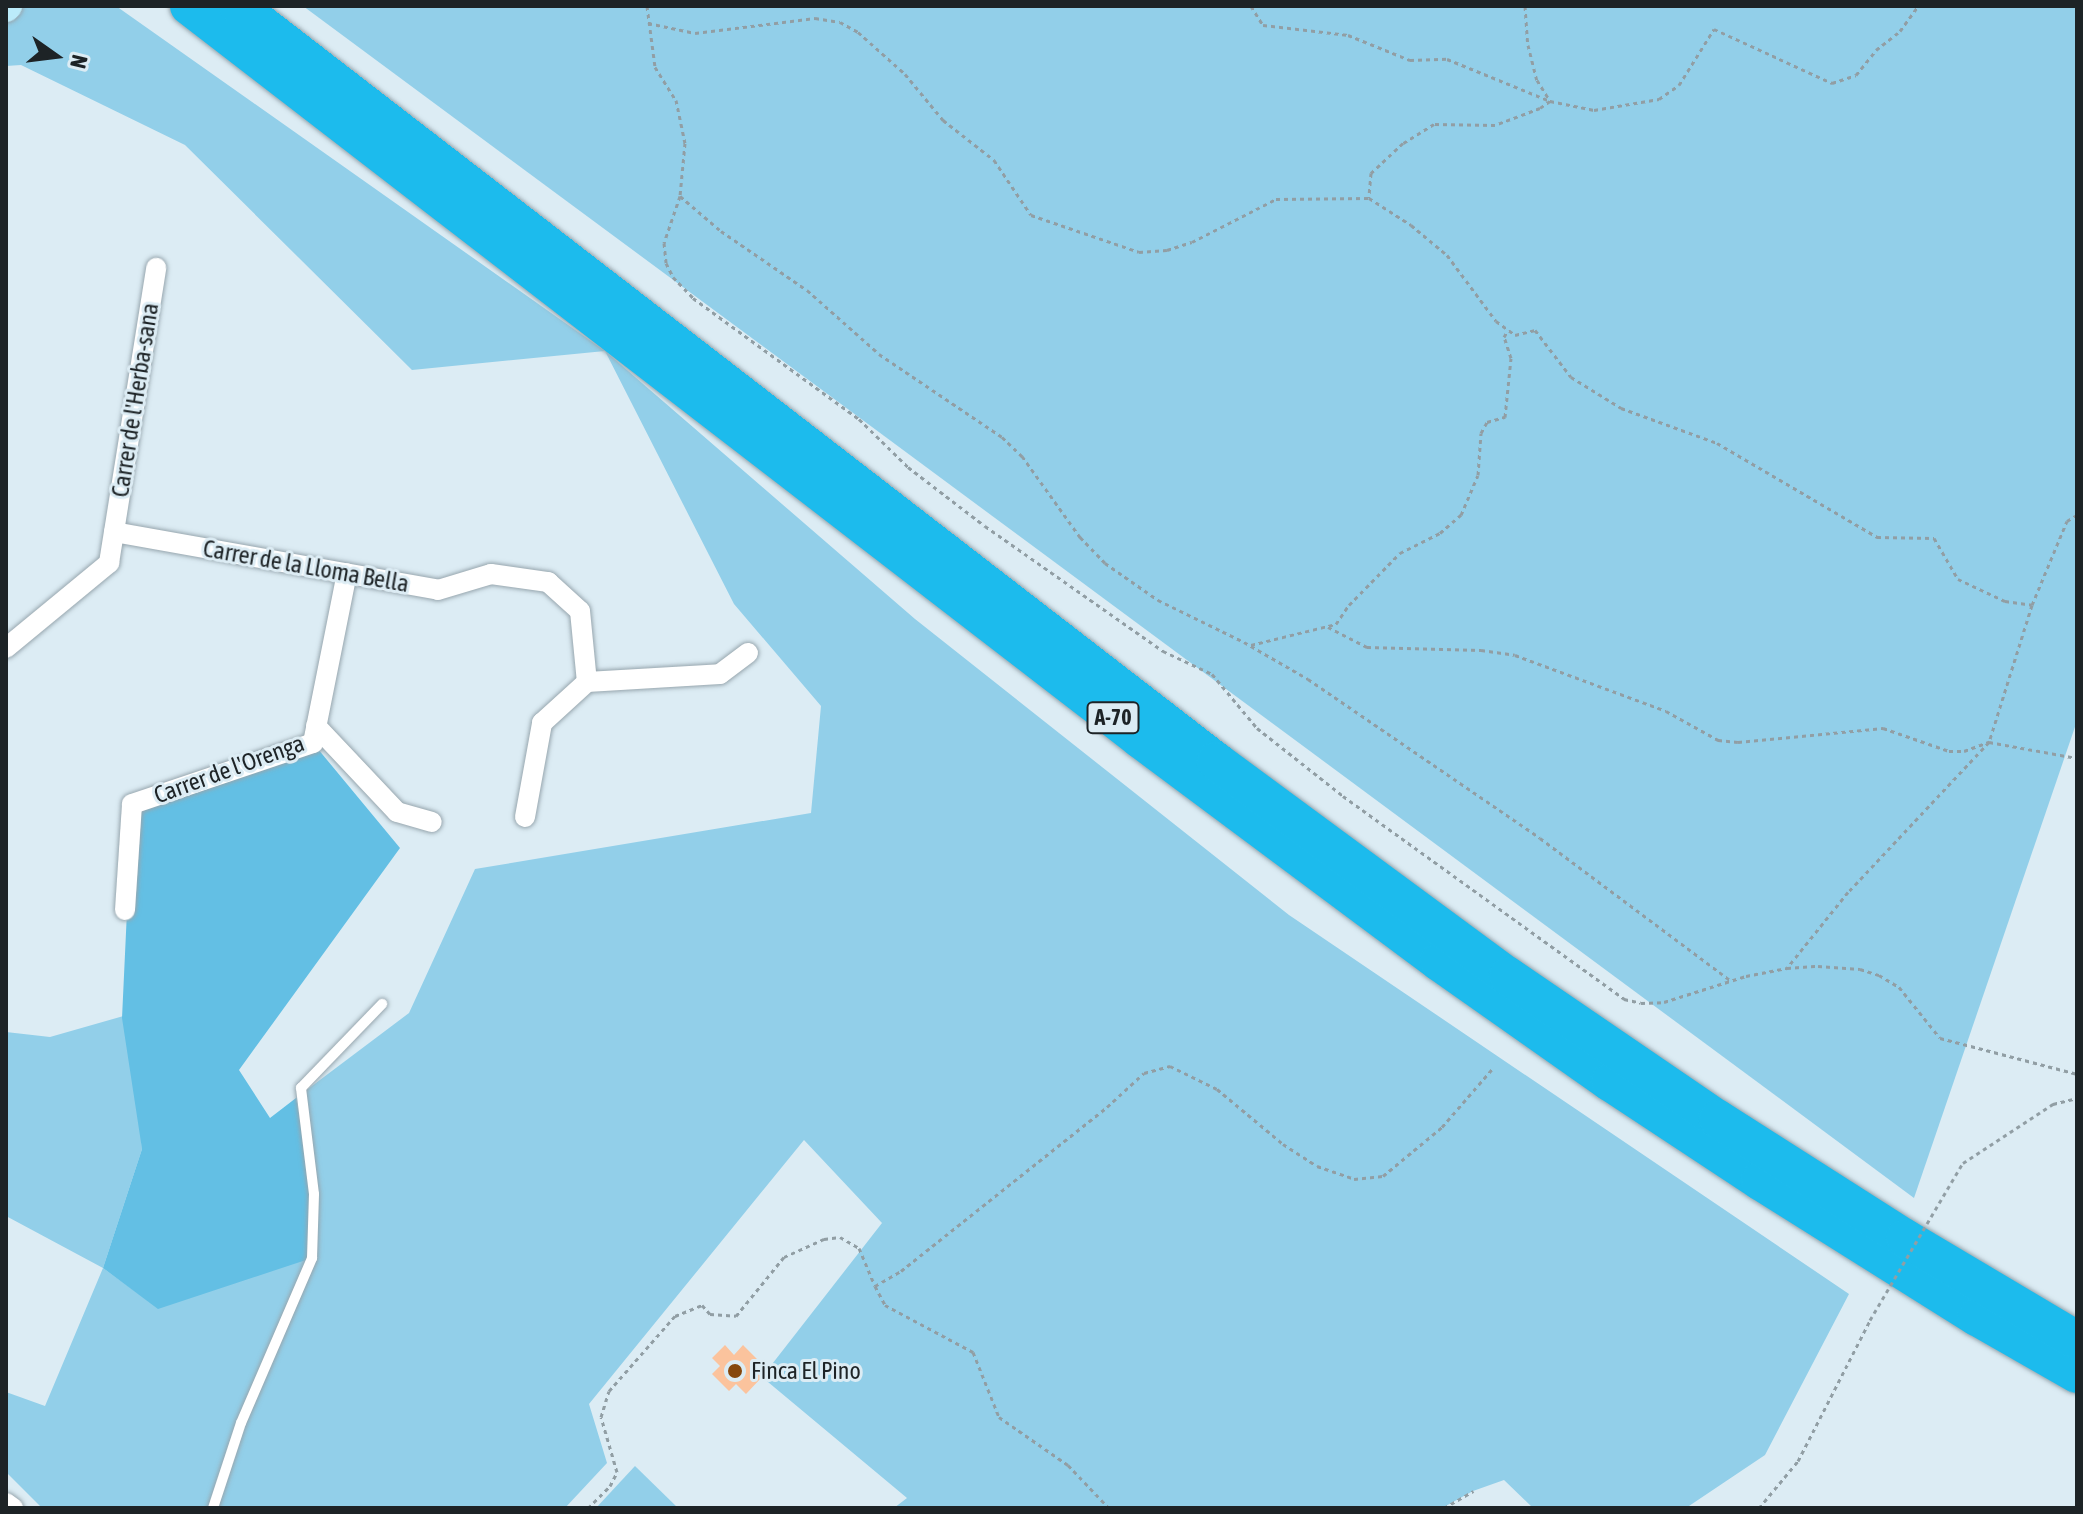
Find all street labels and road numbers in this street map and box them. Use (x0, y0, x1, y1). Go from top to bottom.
street label: Carrer de l'Herba-sana (105, 301, 165, 499)
street label: Carrer de la Lloma Bella (201, 534, 411, 598)
road number: A-70 (1085, 700, 1141, 736)
street label: Carrer de l'Orenga (150, 728, 308, 810)

